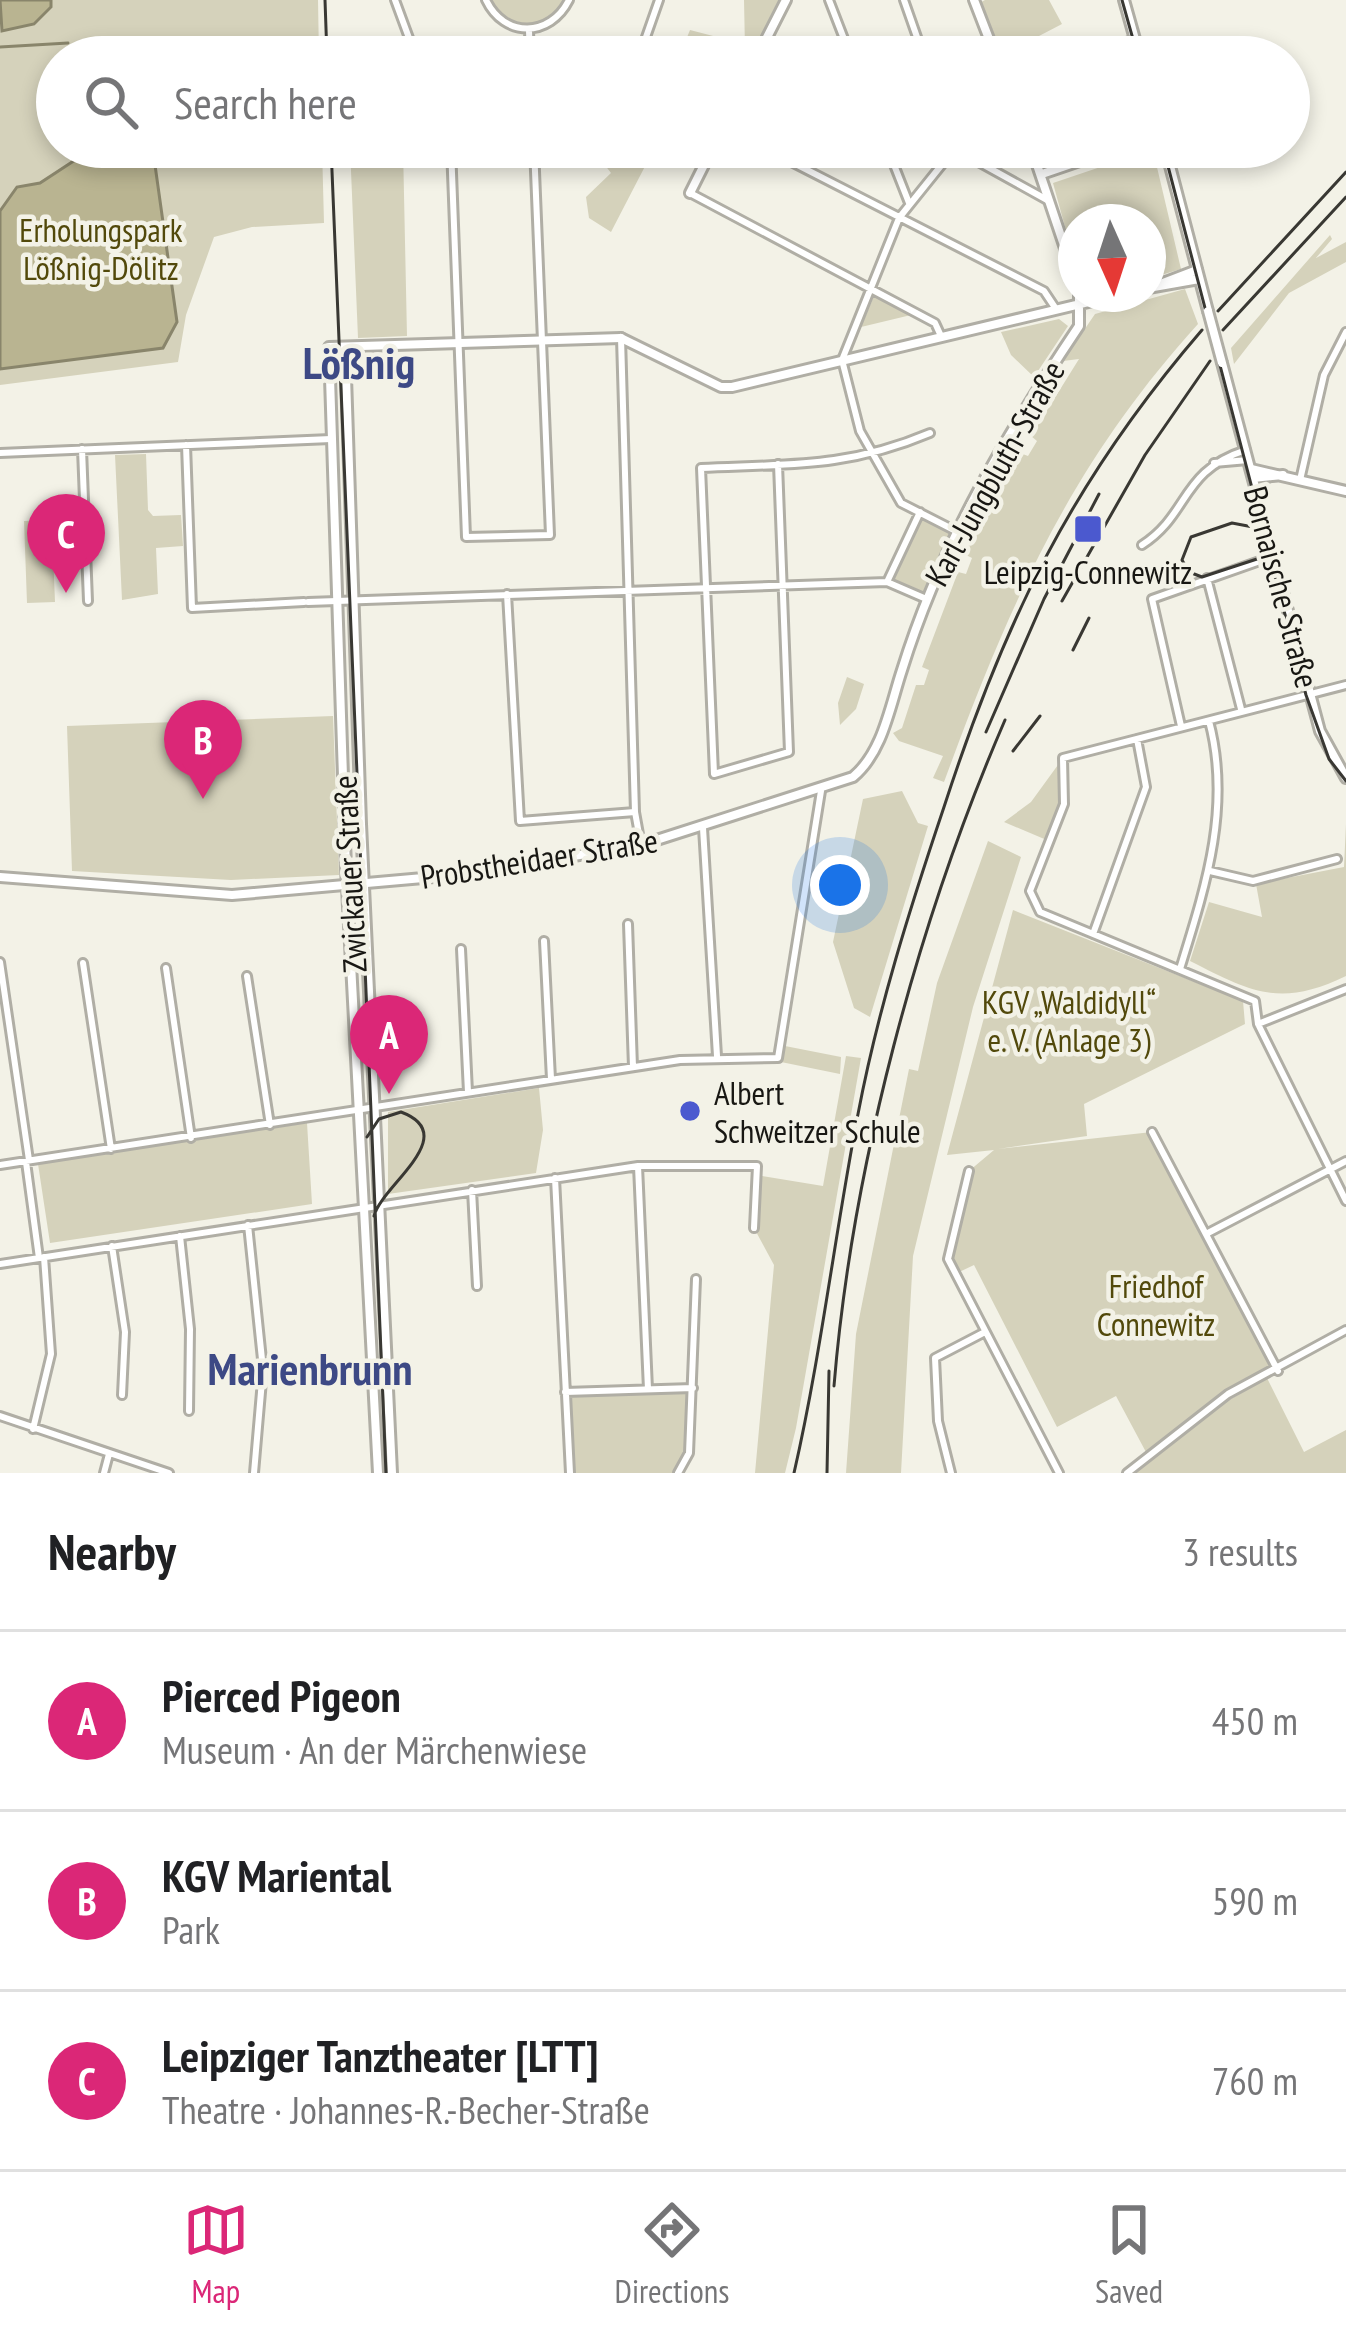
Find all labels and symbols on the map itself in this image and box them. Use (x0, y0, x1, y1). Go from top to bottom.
north arrow (1058, 204, 1166, 312)
park label: Erholungspark Lößnig-Dölitz (19, 208, 183, 289)
district label: Lößnig (303, 333, 415, 391)
street label: Karl-Jungbluth-Straße (914, 353, 1074, 593)
street label: Bornaische Straße (1234, 481, 1330, 693)
pin: C (27, 494, 105, 593)
marker: Leipzig-Connewitz (1072, 513, 1104, 545)
place label: Leipzig-Connewitz (984, 550, 1192, 593)
pin: B (164, 700, 242, 799)
street label: Zwickauer Straße (322, 774, 376, 974)
street label: Probstheidaer Straße (417, 818, 661, 898)
your location (810, 855, 870, 915)
park label: KGV „Waldidyll“ e. V. (Anlage 3) (982, 980, 1156, 1061)
pin: A (350, 995, 428, 1094)
place label: Albert Schweitzer Schule (714, 1071, 921, 1152)
marker: Albert Schweitzer Schule (677, 1098, 703, 1124)
park label: Friedhof Connewitz (1097, 1264, 1215, 1345)
district label: Marienbrunn (208, 1339, 412, 1397)

